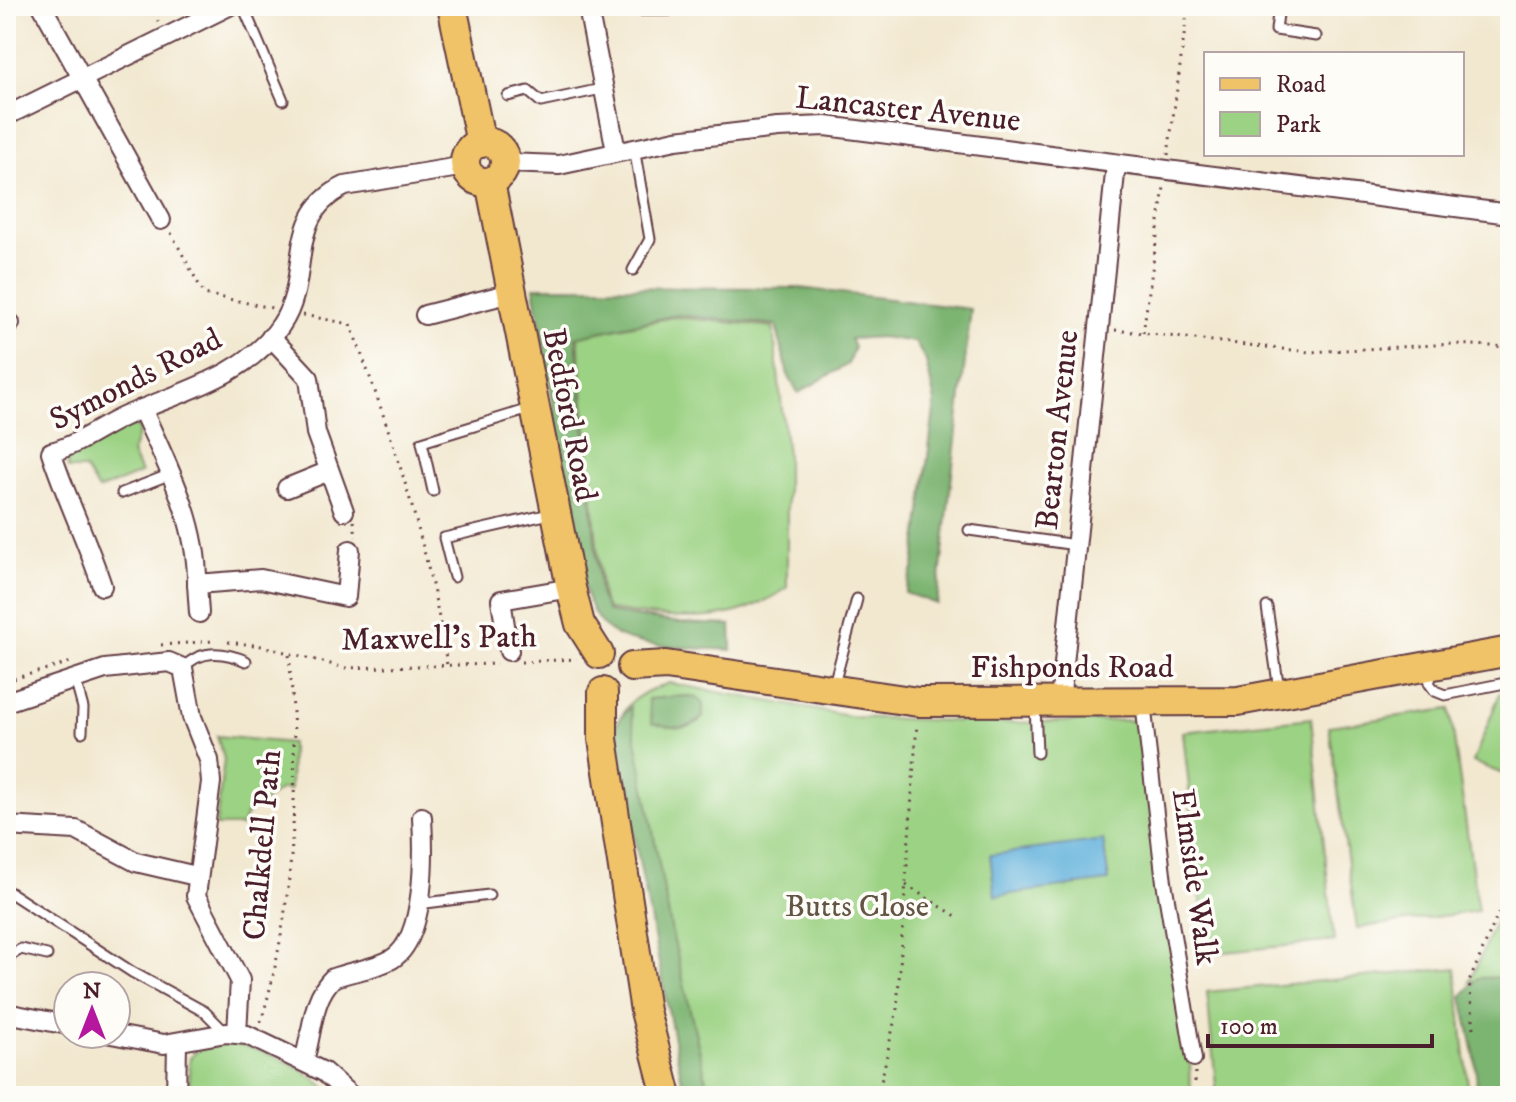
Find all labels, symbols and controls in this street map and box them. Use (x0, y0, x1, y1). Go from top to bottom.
legend (1204, 52, 1464, 156)
text: Road (1276, 70, 1326, 100)
street label: Lancaster Avenue (794, 78, 1022, 142)
text: Park (1276, 110, 1321, 140)
street label: Symonds Road (43, 320, 229, 440)
street label: Bedford Road (533, 325, 605, 505)
street label: Bearton Avenue (1028, 328, 1088, 532)
street label: Maxwell's Path (341, 617, 538, 661)
street label: Fishponds Road (970, 648, 1174, 688)
street label: Chalkdell Path (235, 748, 291, 942)
street label: Elmside Walk (1162, 786, 1226, 968)
park label: Butts Close (785, 887, 929, 927)
north arrow (52, 970, 132, 1050)
text: N (83, 978, 101, 1005)
scale bar (1208, 998, 1432, 1048)
text: 100 m (1220, 1012, 1278, 1042)

